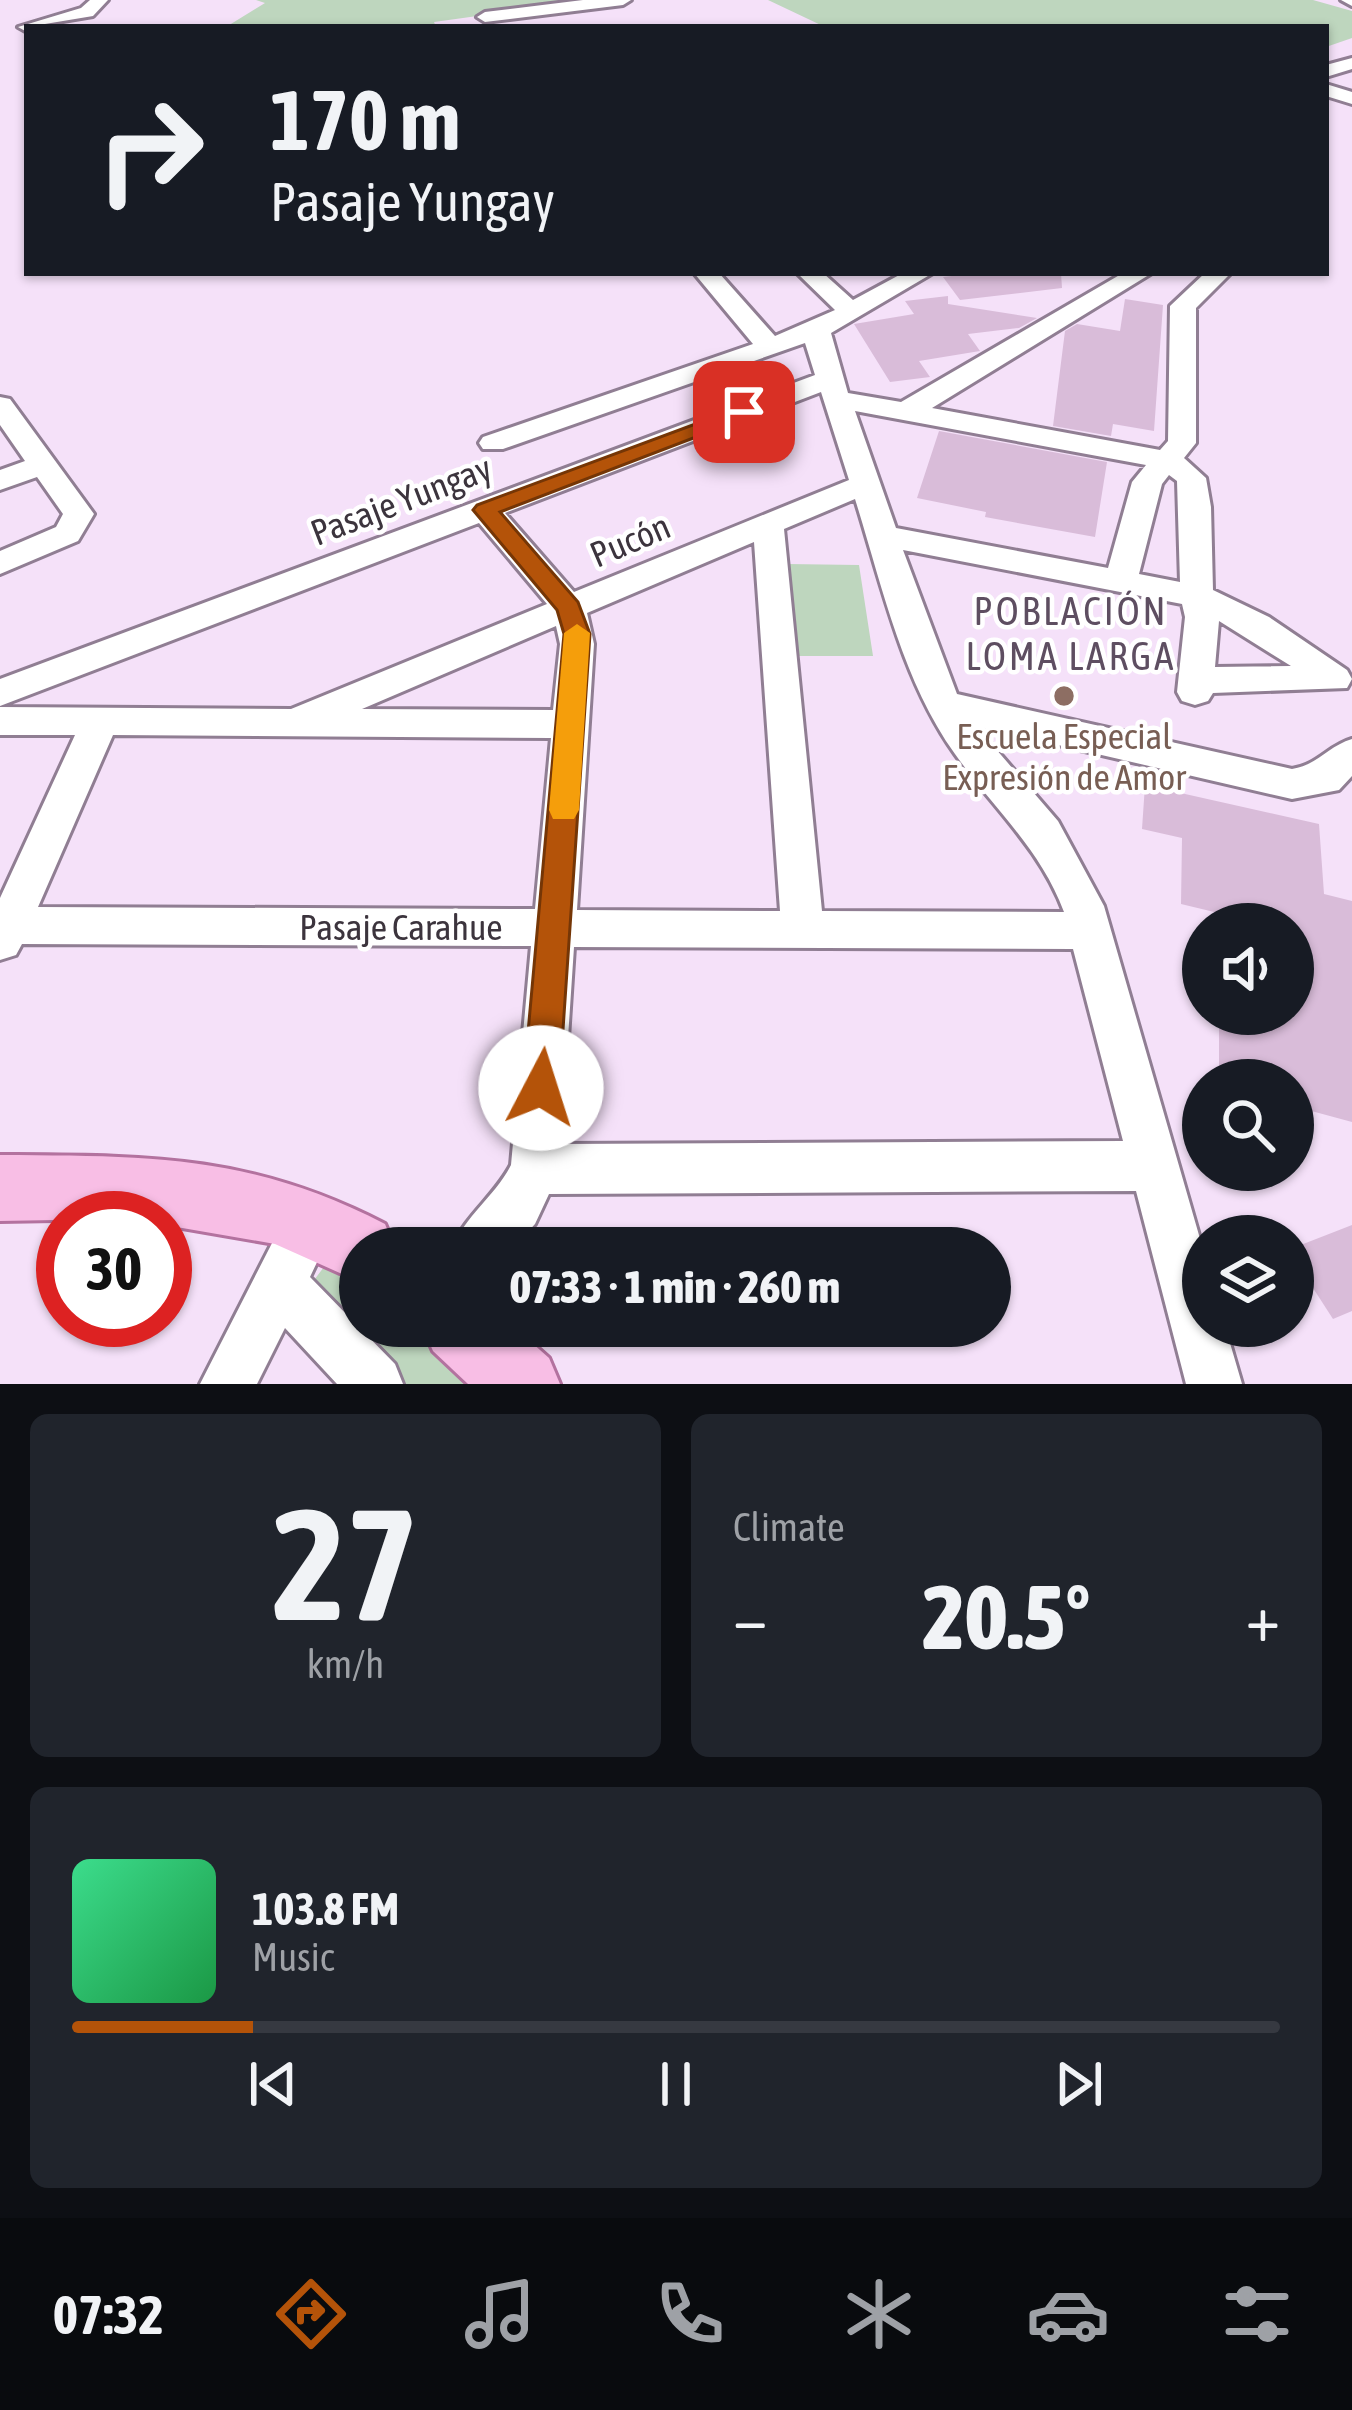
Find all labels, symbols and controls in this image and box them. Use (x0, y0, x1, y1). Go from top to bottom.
icon: right (72, 72, 228, 228)
text: 170 m (270, 72, 460, 168)
text: Pasaje Yungay (270, 171, 555, 232)
pin (693, 361, 795, 463)
icon: arrive (711, 379, 777, 445)
street label: Pasaje Yungay (305, 446, 497, 554)
street label: Pucón (584, 505, 676, 575)
district label: POBLACIÓN LOMA LARGA (966, 589, 1176, 678)
marker: Escuela Especial Expresión de Amor (1051, 683, 1077, 709)
place label: Escuela Especial Expresión de Amor (942, 715, 1187, 798)
map controls (1182, 903, 1314, 1347)
button: sound (1182, 903, 1314, 1035)
street label: Pasaje Carahue (299, 906, 503, 948)
position arrow (478, 1025, 604, 1151)
button: search (1182, 1059, 1314, 1191)
speed limit sign: 30 (36, 1191, 192, 1347)
button: layers (1182, 1215, 1314, 1347)
text: 07:33 · 1 min · 260 m (510, 1261, 840, 1313)
text: 27 (272, 1474, 419, 1653)
text: Climate (733, 1505, 845, 1549)
text: 20.5° (923, 1565, 1090, 1668)
text: − (733, 1579, 767, 1655)
text: + (1246, 1579, 1280, 1655)
text: km/h (307, 1642, 384, 1686)
text: 103.8 FM (252, 1883, 399, 1935)
text: Music (252, 1935, 334, 1979)
icon: previous (240, 2051, 306, 2117)
icon: pause (643, 2051, 709, 2117)
icon: next (1046, 2051, 1112, 2117)
icon: directions (269, 2272, 353, 2356)
icon: music (458, 2272, 542, 2356)
icon: phone (648, 2272, 732, 2356)
icon: climate (837, 2272, 921, 2356)
icon: car (1026, 2272, 1110, 2356)
icon: filters (1215, 2272, 1299, 2356)
text: 07:32 (53, 2284, 164, 2345)

